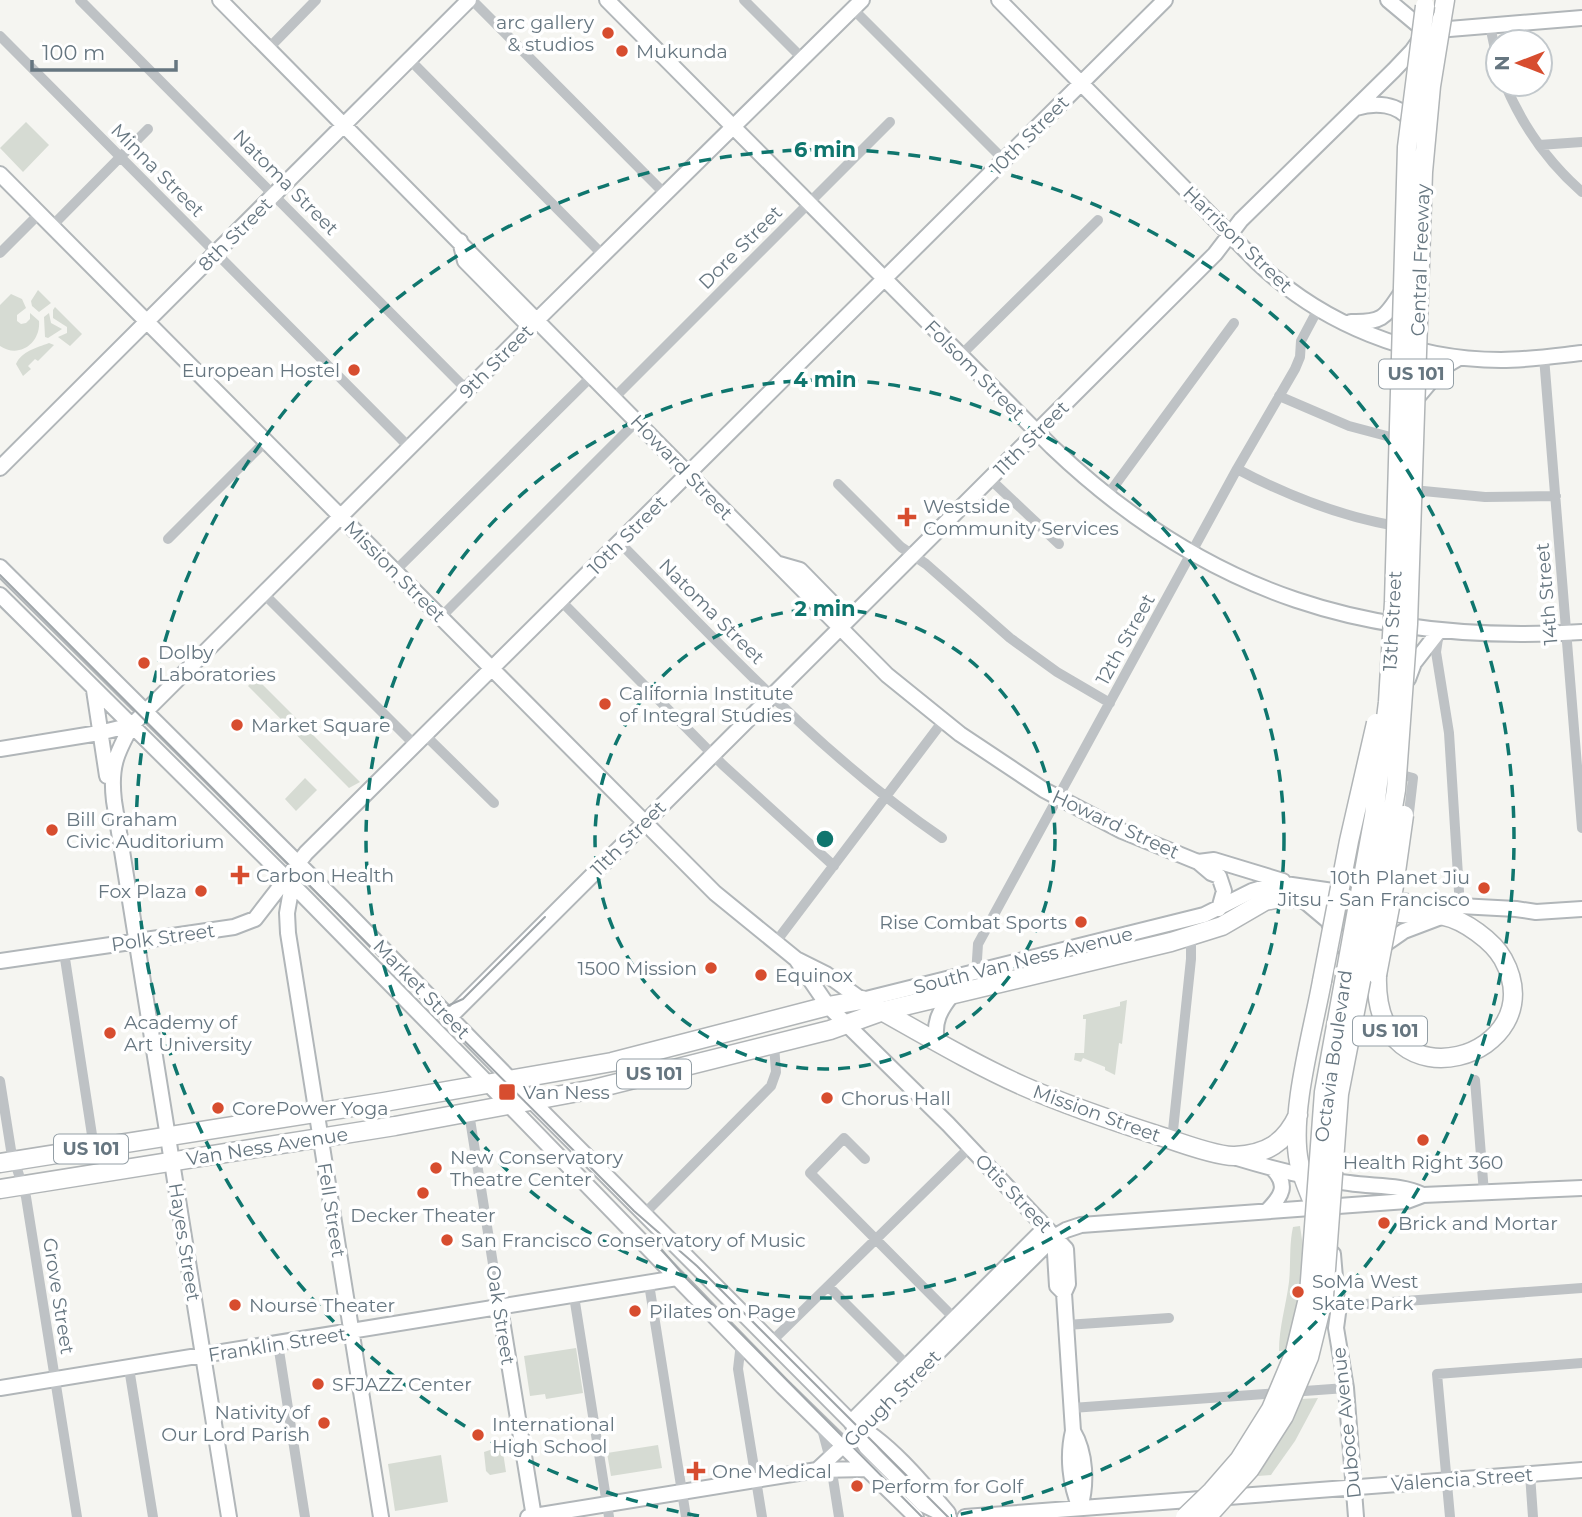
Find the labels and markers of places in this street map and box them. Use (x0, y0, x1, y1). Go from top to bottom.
place label: arc gallery & studios (496, 11, 595, 56)
marker: arc gallery & studios (600, 25, 616, 41)
place label: Mukunda (636, 40, 728, 63)
marker: Mukunda (614, 43, 630, 59)
place label: European Hostel (182, 359, 340, 382)
marker: European Hostel (346, 362, 362, 378)
place label: Westside Community Services (923, 495, 1119, 540)
marker: Westside Community Services (897, 507, 917, 527)
place label: Dolby Laboratories (158, 641, 276, 686)
marker: Dolby Laboratories (136, 655, 152, 671)
place label: California Institute of Integral Studies (619, 682, 793, 727)
marker: California Institute of Integral Studies (597, 696, 613, 712)
place label: Market Square (251, 714, 390, 737)
marker: Market Square (229, 717, 245, 733)
place label: Bill Graham Civic Auditorium (66, 808, 224, 853)
marker: Bill Graham Civic Auditorium (44, 822, 60, 838)
centre of rings (813, 827, 837, 851)
place label: Carbon Health (256, 864, 394, 887)
marker: Carbon Health (230, 865, 250, 885)
place label: 10th Planet Jiu Jitsu - San Francisco (1277, 866, 1470, 911)
place label: Fox Plaza (98, 880, 187, 903)
marker: 10th Planet Jiu Jitsu - San Francisco (1476, 880, 1492, 896)
marker: Fox Plaza (193, 883, 209, 899)
place label: Rise Combat Sports (879, 911, 1067, 934)
marker: Rise Combat Sports (1073, 914, 1089, 930)
place label: 1500 Mission (578, 957, 697, 980)
marker: 1500 Mission (703, 960, 719, 976)
place label: Equinox (775, 964, 853, 987)
marker: Equinox (753, 967, 769, 983)
place label: Academy of Art University (124, 1011, 253, 1056)
marker: Academy of Art University (102, 1025, 118, 1041)
place label: Van Ness (523, 1081, 610, 1104)
marker: Van Ness (497, 1082, 517, 1102)
place label: Chorus Hall (841, 1087, 951, 1110)
marker: Chorus Hall (819, 1090, 835, 1106)
place label: CorePower Yoga (232, 1097, 388, 1120)
marker: CorePower Yoga (210, 1100, 226, 1116)
marker: Health Right 360 (1415, 1132, 1431, 1148)
place label: New Conservatory Theatre Center (450, 1146, 624, 1191)
place label: Health Right 360 (1343, 1151, 1503, 1174)
marker: New Conservatory Theatre Center (428, 1160, 444, 1176)
marker: Decker Theater (415, 1185, 431, 1201)
place label: Decker Theater (350, 1204, 496, 1227)
place label: Brick and Mortar (1398, 1212, 1558, 1235)
marker: Brick and Mortar (1376, 1215, 1392, 1231)
place label: San Francisco Conservatory of Music (461, 1229, 806, 1252)
marker: San Francisco Conservatory of Music (439, 1232, 455, 1248)
place label: SoMa West Skate Park (1312, 1270, 1419, 1315)
marker: SoMa West Skate Park (1290, 1284, 1306, 1300)
place label: Nourse Theater (249, 1294, 395, 1317)
marker: Nourse Theater (227, 1297, 243, 1313)
place label: Pilates on Page (649, 1300, 796, 1323)
marker: Pilates on Page (627, 1303, 643, 1319)
place label: SFJAZZ Center (332, 1373, 472, 1396)
marker: SFJAZZ Center (310, 1376, 326, 1392)
place label: Nativity of Our Lord Parish (161, 1401, 312, 1446)
place label: International High School (492, 1413, 615, 1458)
marker: Nativity of Our Lord Parish (316, 1415, 332, 1431)
marker: International High School (470, 1427, 486, 1443)
place label: One Medical (712, 1460, 832, 1483)
marker: One Medical (686, 1461, 706, 1481)
place label: Perform for Golf (871, 1475, 1025, 1498)
marker: Perform for Golf (849, 1478, 865, 1494)

